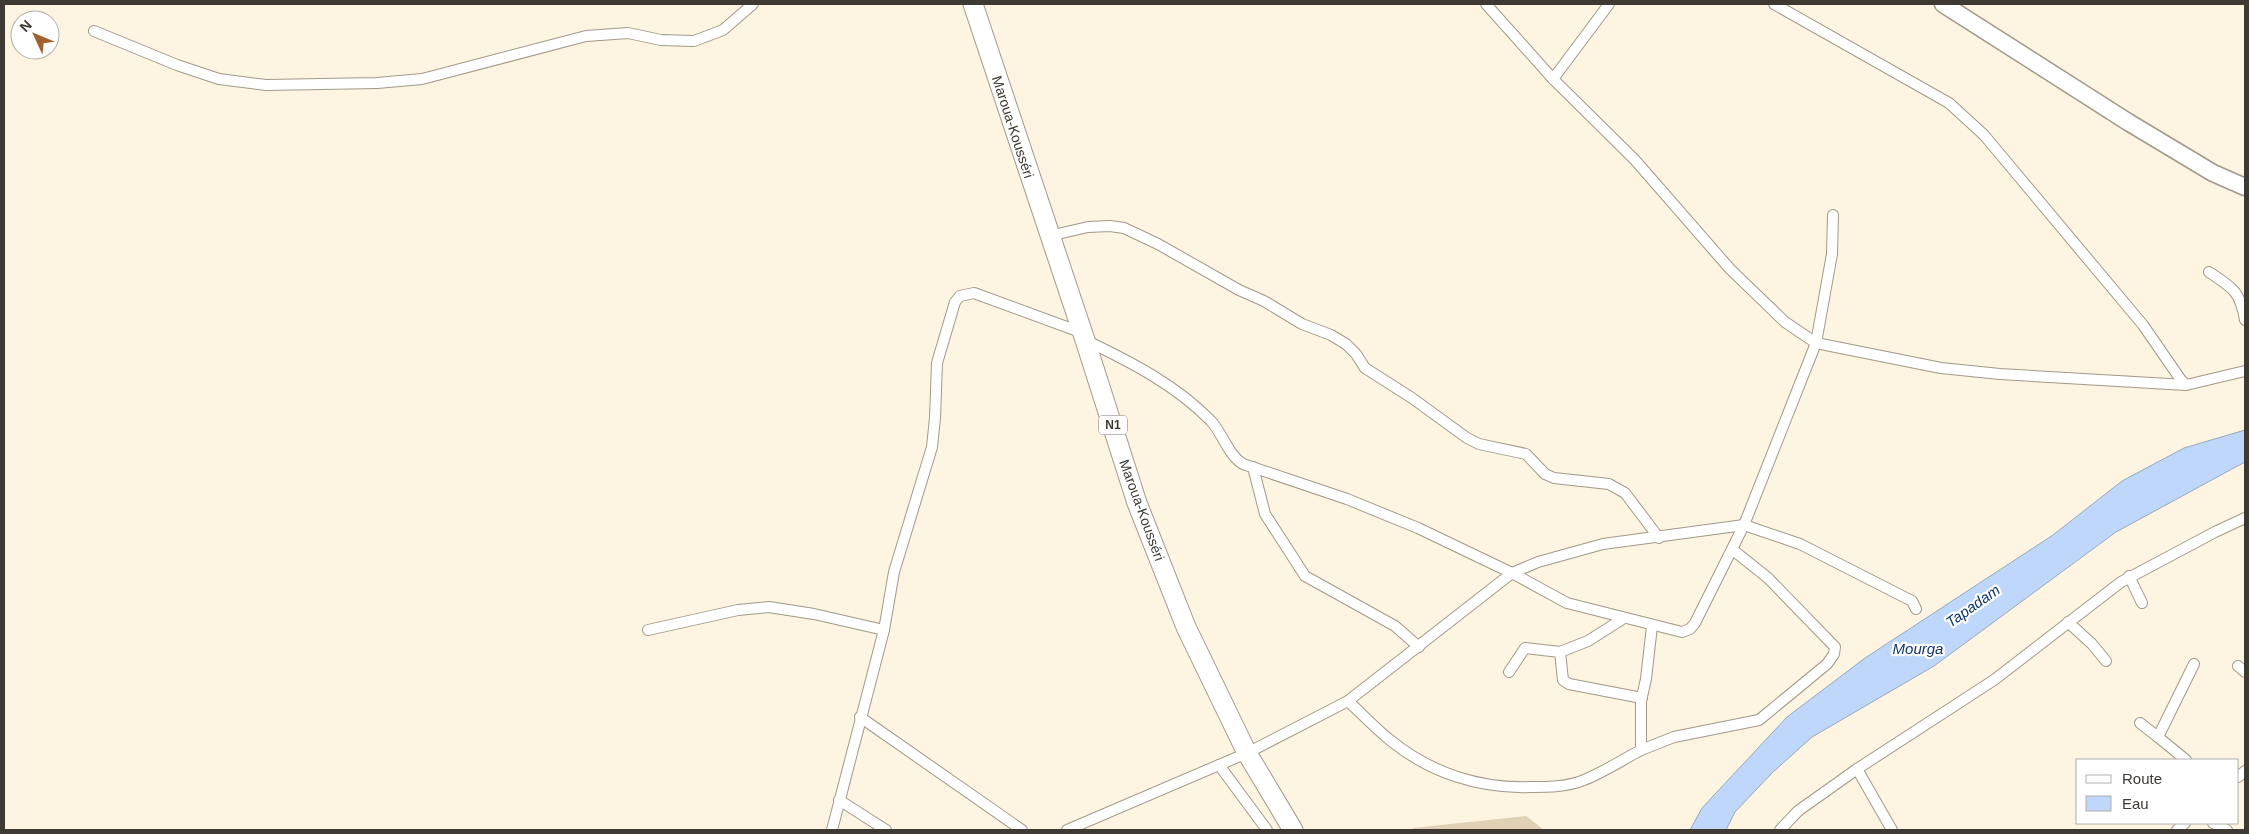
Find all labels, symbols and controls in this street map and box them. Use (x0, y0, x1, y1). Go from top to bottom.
north arrow (10, 10, 60, 60)
text: N (16, 17, 35, 35)
street label: Maroua-Kousséri (989, 74, 1037, 180)
road number: N1 (1099, 416, 1127, 434)
street label: Maroua-Kousséri (1116, 457, 1168, 563)
water label: Tapadam (1942, 581, 2003, 630)
water label: Mourga (1893, 640, 1943, 657)
legend (2076, 759, 2239, 824)
text: Route (2122, 770, 2162, 787)
text: Eau (2122, 795, 2149, 812)

